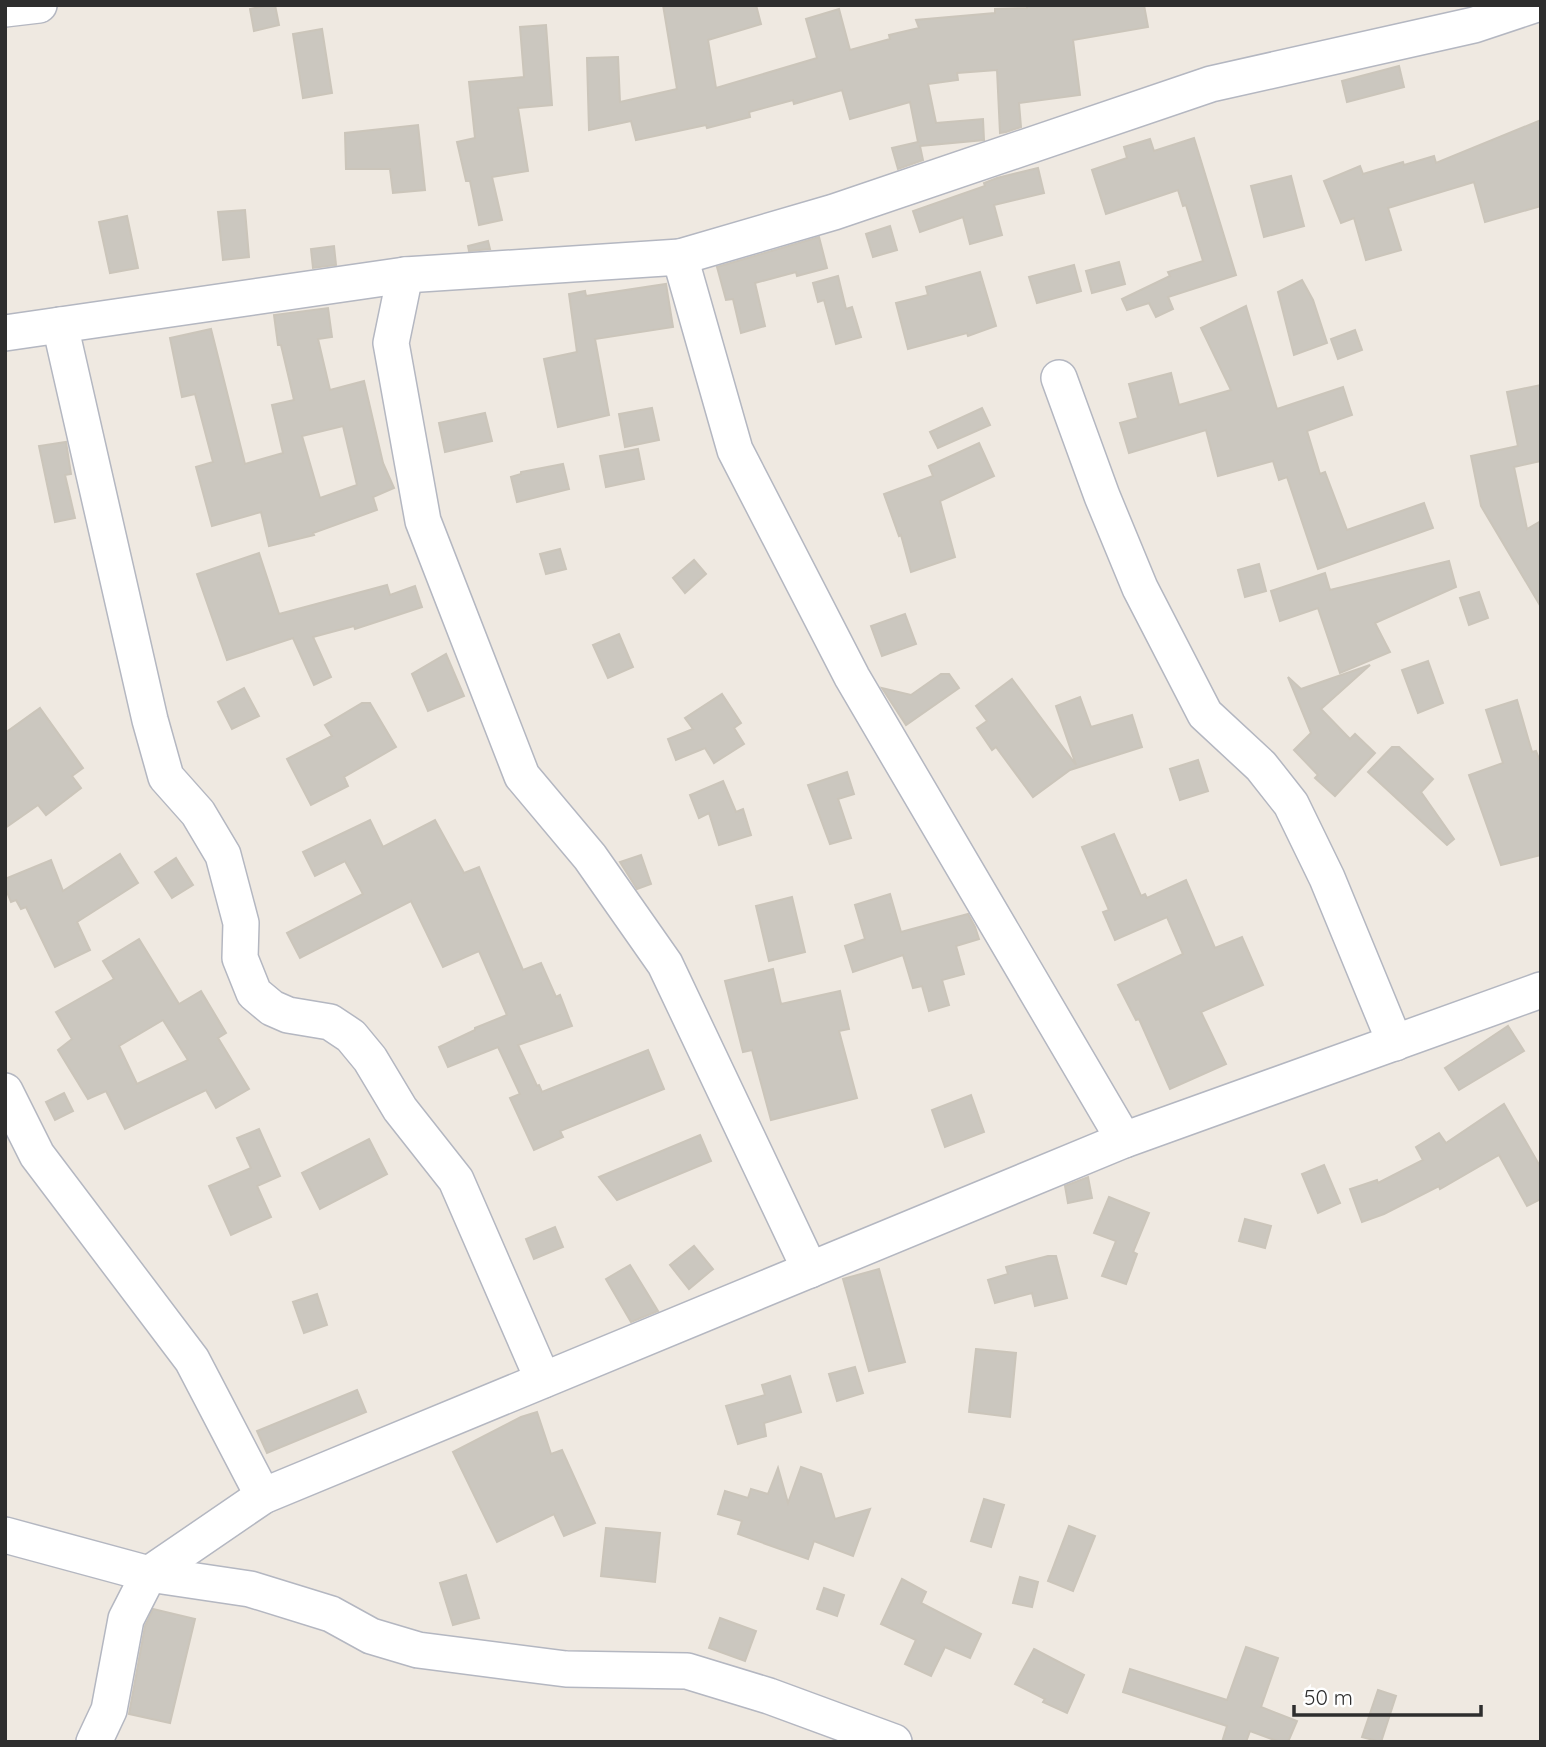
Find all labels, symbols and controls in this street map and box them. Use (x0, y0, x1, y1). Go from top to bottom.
scale bar (1294, 1674, 1481, 1718)
text: 50 m (1304, 1684, 1353, 1710)

